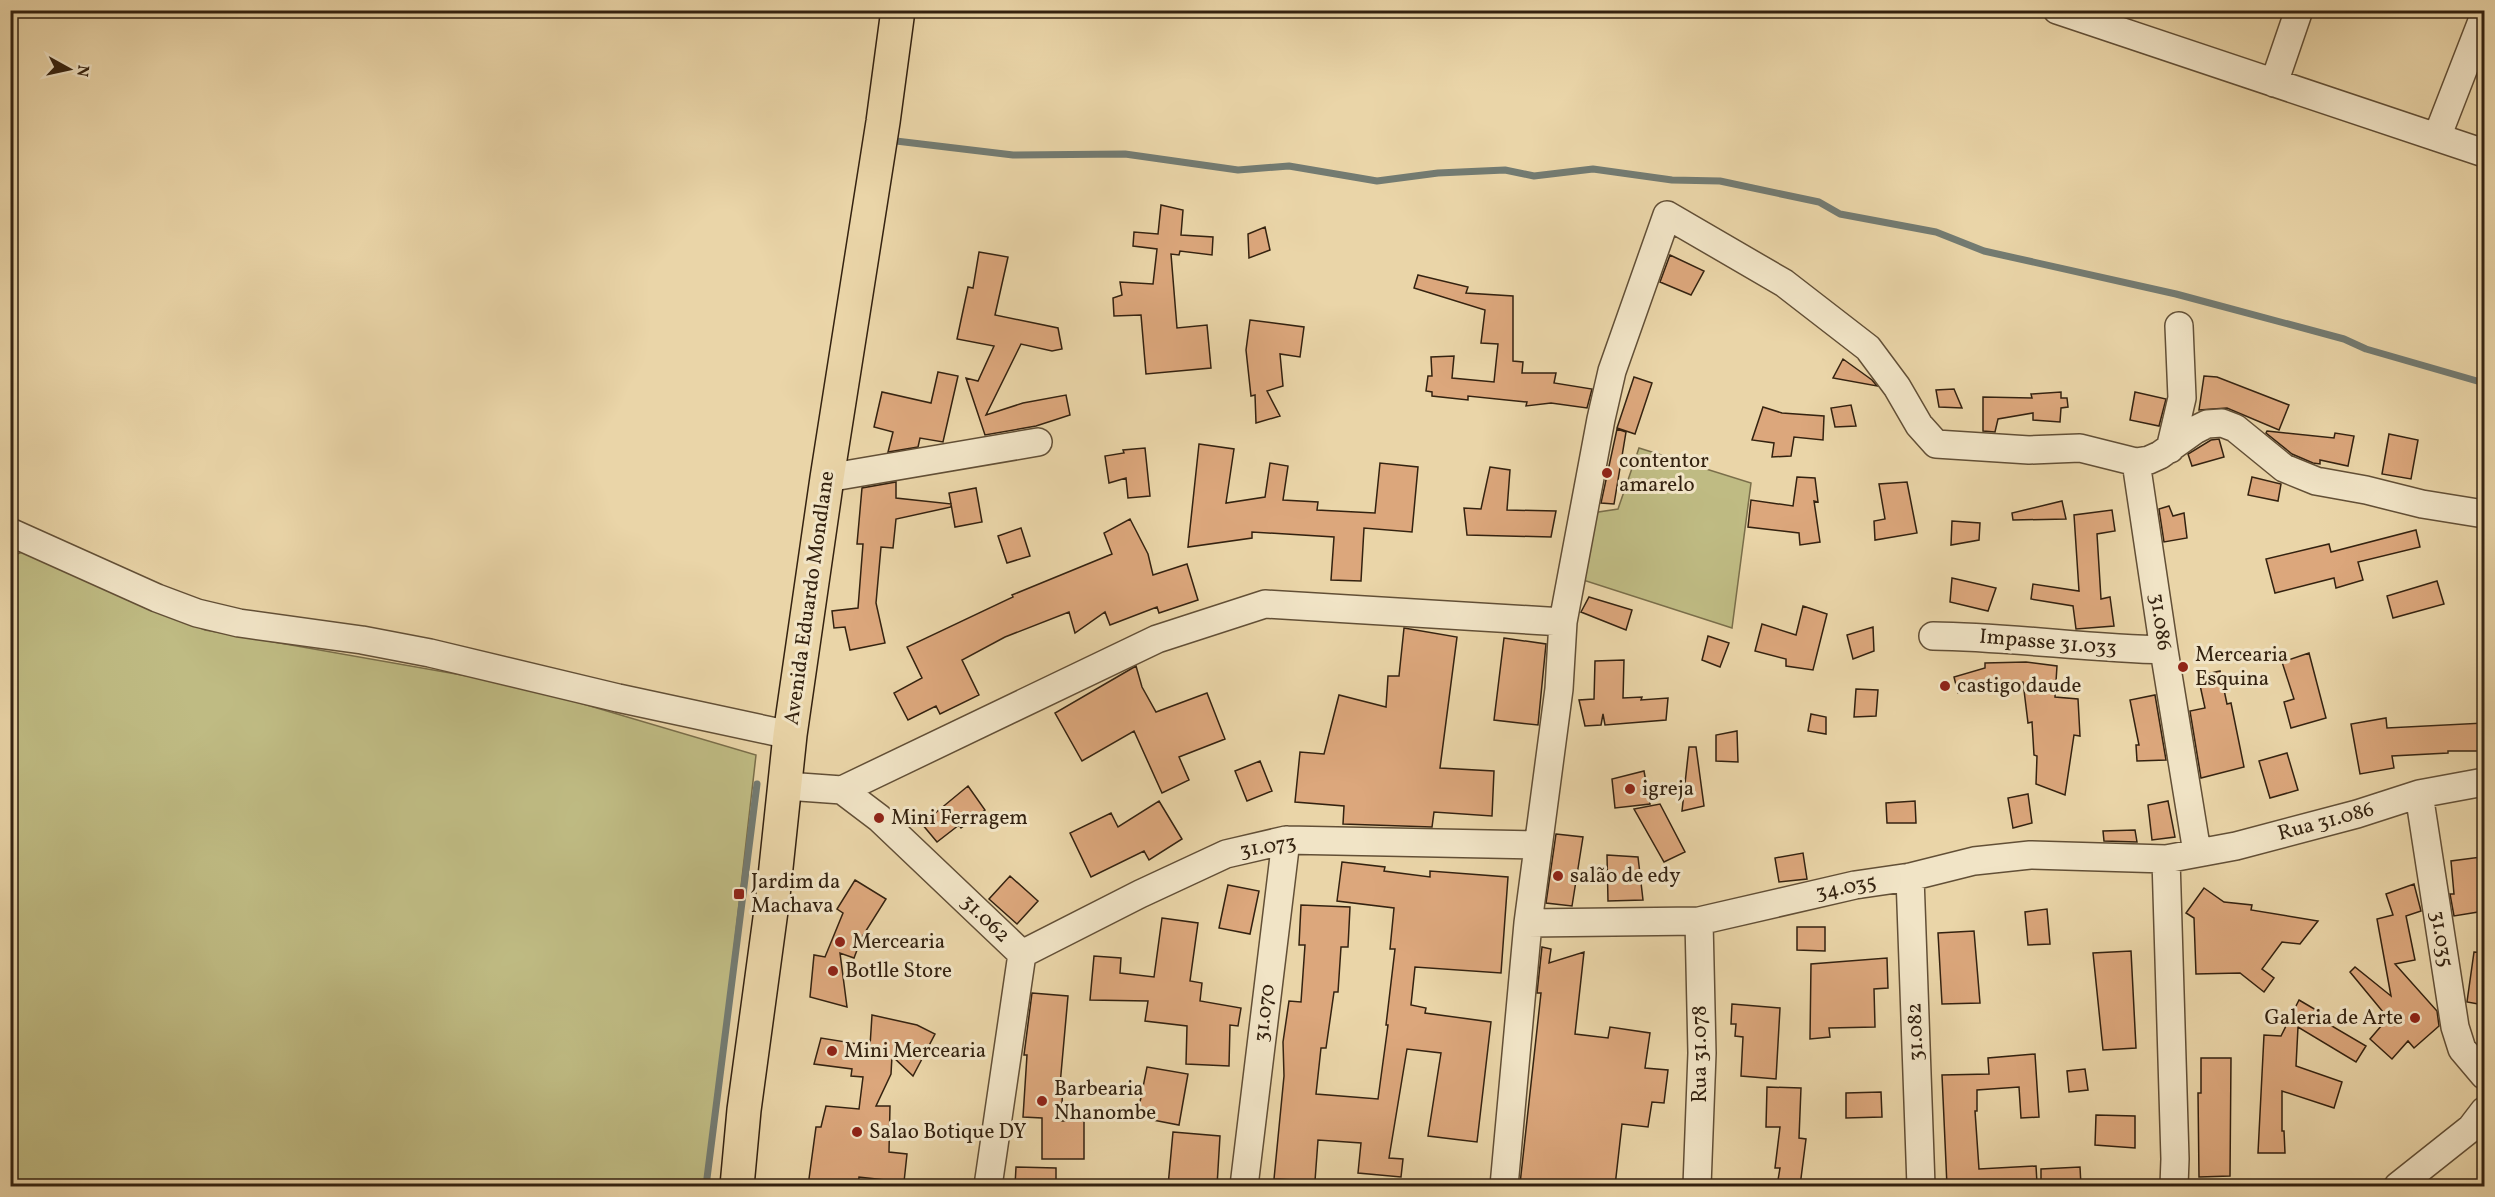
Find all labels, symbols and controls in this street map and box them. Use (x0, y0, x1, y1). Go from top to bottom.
north arrow (39, 39, 99, 99)
text: N (70, 64, 94, 78)
place label: contentor amarelo (1619, 447, 1709, 500)
marker: contentor amarelo (1600, 466, 1614, 480)
street label: Avenida Eduardo Mondlane (778, 469, 842, 727)
street label: 31.086 (2142, 591, 2178, 653)
street label: Impasse 31.033 (1978, 623, 2118, 663)
place label: Mercearia Esquina (2195, 641, 2288, 694)
marker: Mercearia Esquina (2176, 660, 2190, 674)
place label: castigo daude (1957, 672, 2082, 701)
marker: castigo daude (1938, 679, 1952, 693)
place label: igreja (1642, 775, 1694, 804)
marker: igreja (1623, 782, 1637, 796)
street label: Rua 31.086 (2275, 795, 2377, 849)
place label: Mini Ferragem (891, 804, 1028, 833)
marker: Mini Ferragem (872, 811, 886, 825)
street label: 31.073 (1238, 828, 1298, 866)
place label: salão de edy (1570, 862, 1681, 891)
place label: Jardim da Machava (751, 868, 840, 921)
street label: 34.035 (1813, 868, 1879, 908)
marker: salão de edy (1551, 869, 1565, 883)
marker: Jardim da Machava (732, 887, 746, 901)
street label: 31.062 (954, 888, 1016, 950)
street label: 31.035 (2422, 909, 2460, 969)
place label: Mercearia (852, 928, 945, 957)
marker: Mercearia (833, 935, 847, 949)
place label: Botlle Store (845, 957, 952, 986)
marker: Botlle Store (826, 964, 840, 978)
street label: 31.070 (1247, 982, 1283, 1044)
street label: 31.082 (1900, 1002, 1932, 1062)
place label: Galeria de Arte (2264, 1004, 2403, 1033)
street label: Rua 31.078 (1686, 1005, 1715, 1103)
marker: Galeria de Arte (2408, 1011, 2422, 1025)
place label: Mini Mercearia (844, 1037, 986, 1066)
marker: Mini Mercearia (825, 1044, 839, 1058)
place label: Barbearia Nhanombe (1054, 1075, 1156, 1128)
marker: Barbearia Nhanombe (1035, 1094, 1049, 1108)
place label: Salao Botique DY (869, 1118, 1027, 1147)
marker: Salao Botique DY (850, 1125, 864, 1139)

